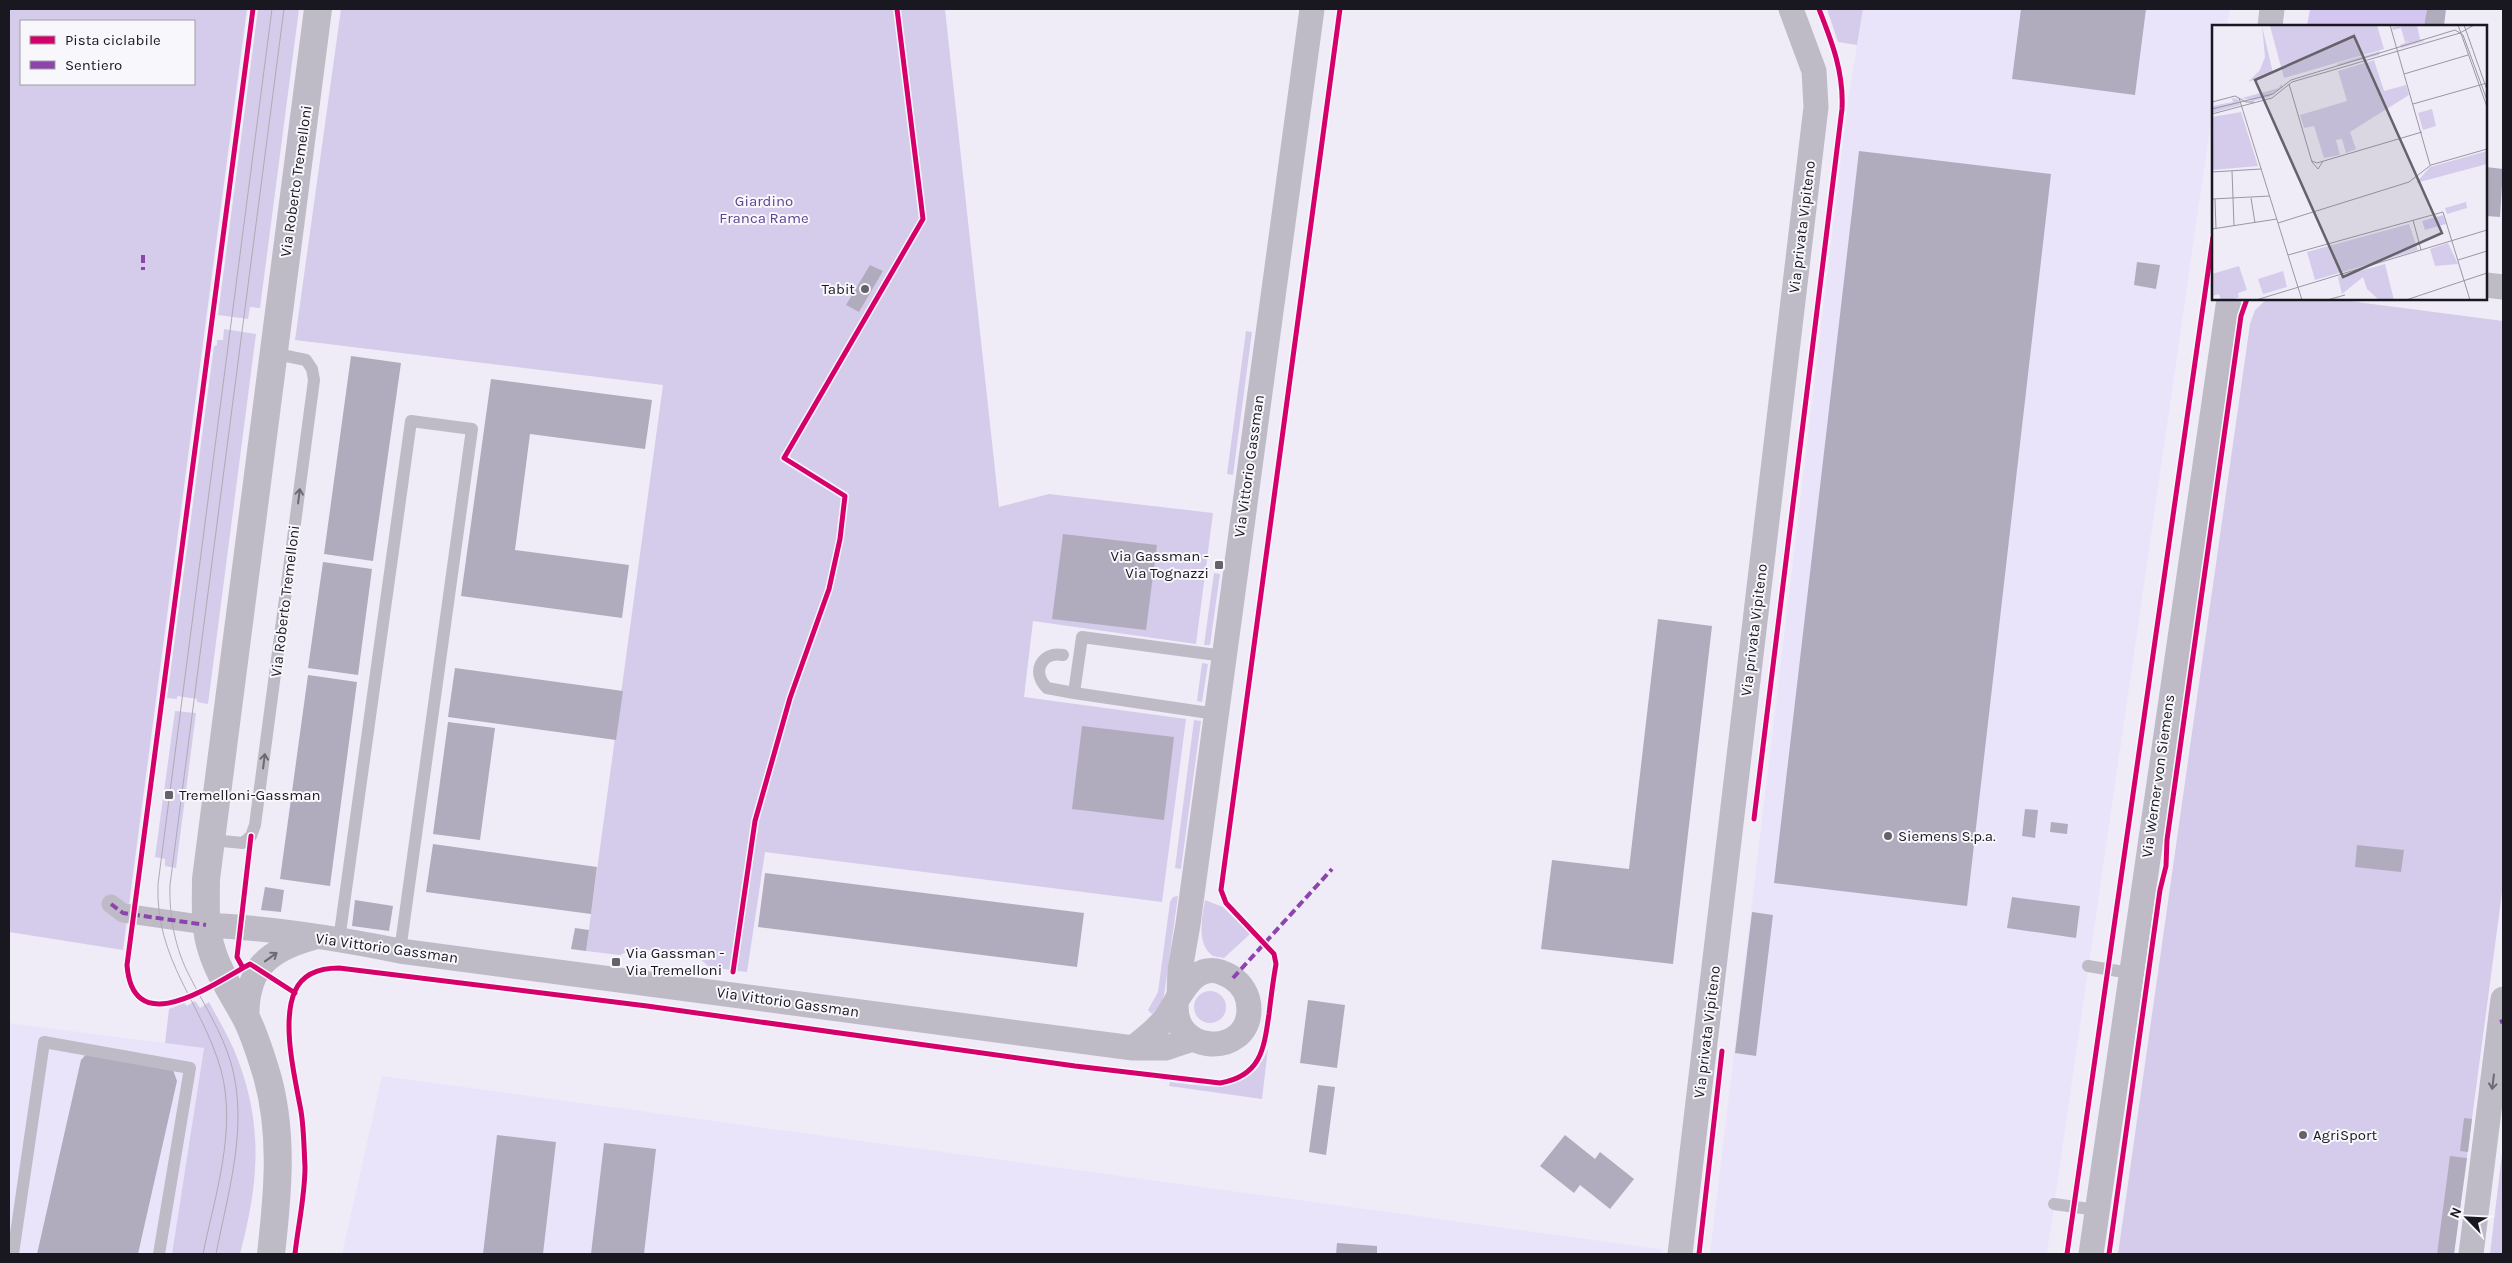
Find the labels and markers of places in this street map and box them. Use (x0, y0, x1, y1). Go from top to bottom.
place label: Tabit (822, 280, 855, 298)
marker: Tabit (859, 283, 871, 295)
place label: Via Gassman - Via Tognazzi (1110, 547, 1209, 582)
marker: Via Gassman - Via Tognazzi (1213, 559, 1225, 571)
place label: Tremelloni-Gassman (179, 786, 321, 804)
marker: Tremelloni-Gassman (163, 789, 175, 801)
place label: Siemens S.p.a. (1898, 827, 1996, 845)
marker: Siemens S.p.a. (1882, 830, 1894, 842)
place label: Via Gassman - Via Tremelloni (626, 944, 725, 979)
marker: Via Gassman - Via Tremelloni (610, 956, 622, 968)
place label: AgriSport (2313, 1126, 2377, 1144)
marker: AgriSport (2297, 1129, 2309, 1141)

